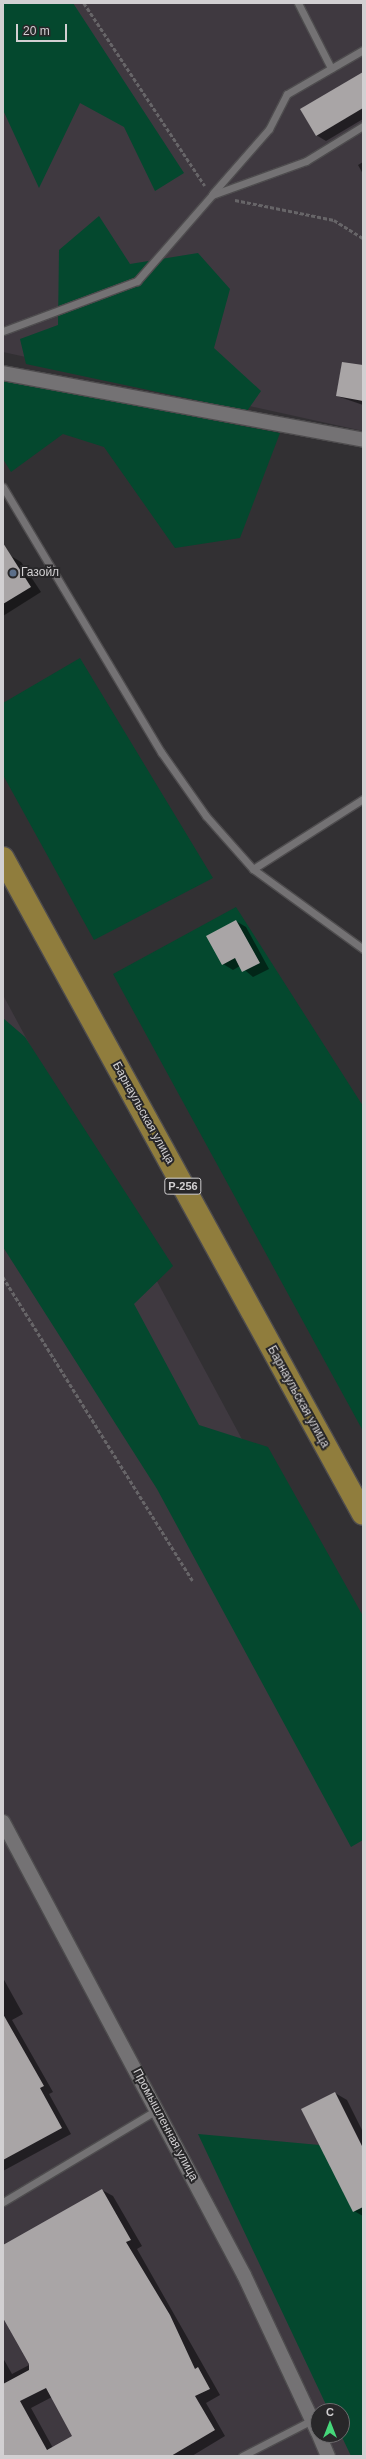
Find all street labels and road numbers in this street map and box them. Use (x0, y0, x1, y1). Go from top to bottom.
street label: Барнаульская улица (109, 1059, 177, 1167)
road number: Р-256 (164, 1177, 202, 1195)
street label: Барнаульская улица (264, 1343, 332, 1451)
street label: Промышленная улица (129, 2066, 201, 2184)

